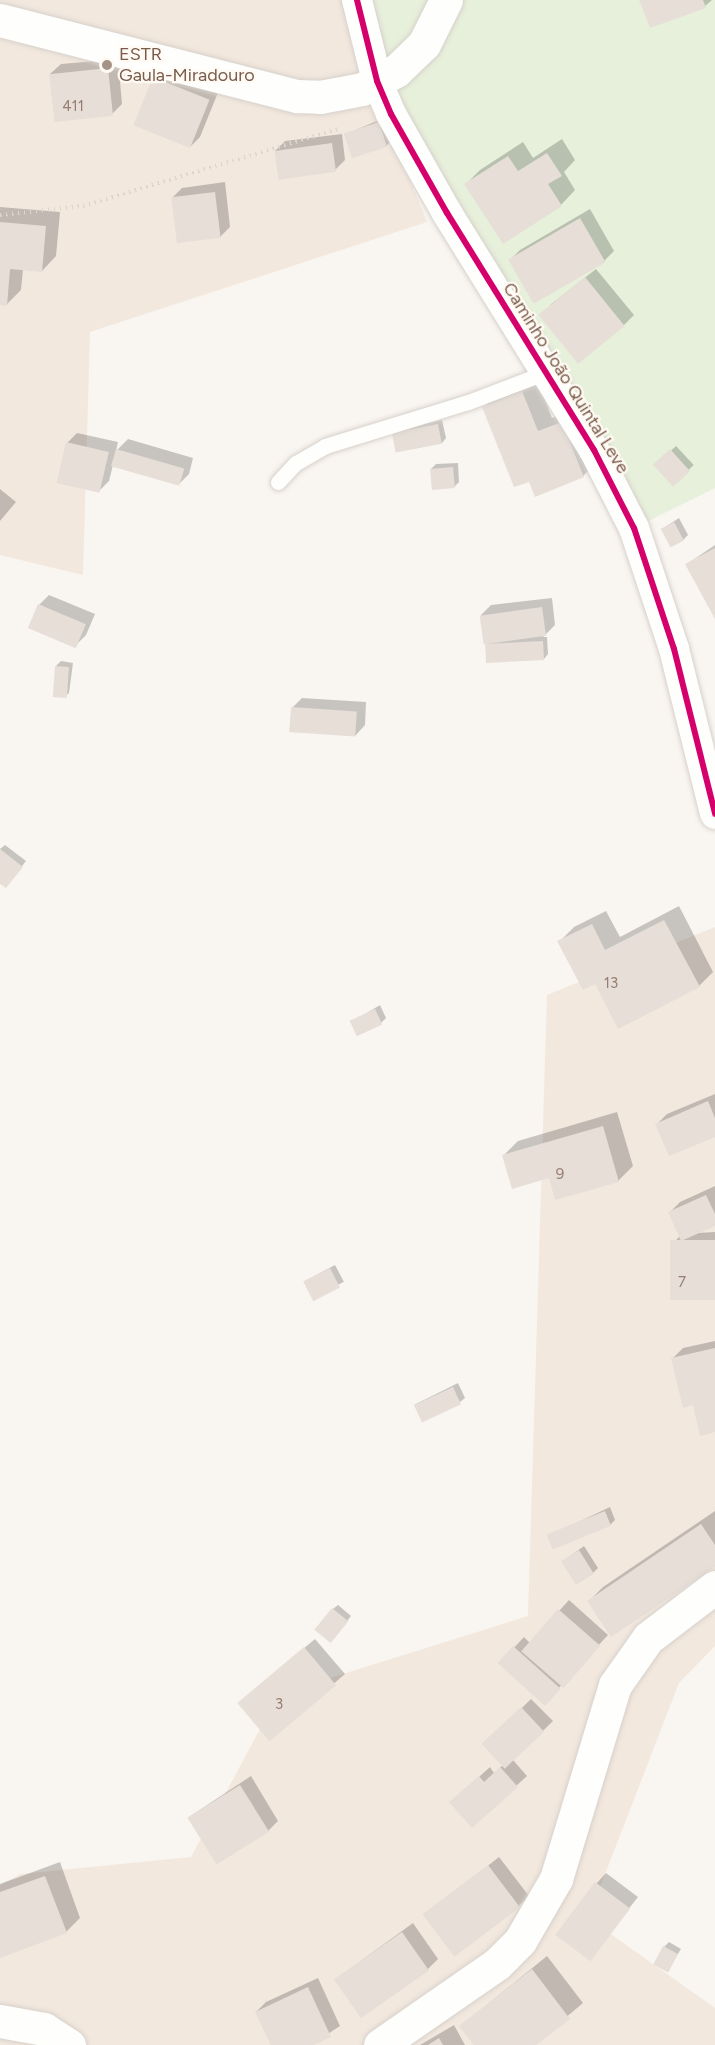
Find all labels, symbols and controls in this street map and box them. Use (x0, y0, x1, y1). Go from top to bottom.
place label: ESTR Gaula-Miradouro (119, 44, 255, 86)
marker: ESTR Gaula-Miradouro (100, 58, 114, 72)
house number: 411 (62, 98, 84, 116)
street label: Caminho João Quintal Leve (498, 279, 634, 477)
house number: 13 (604, 975, 618, 993)
house number: 9 (556, 1166, 564, 1184)
house number: 7 (678, 1274, 686, 1292)
house number: 3 (275, 1696, 283, 1714)

